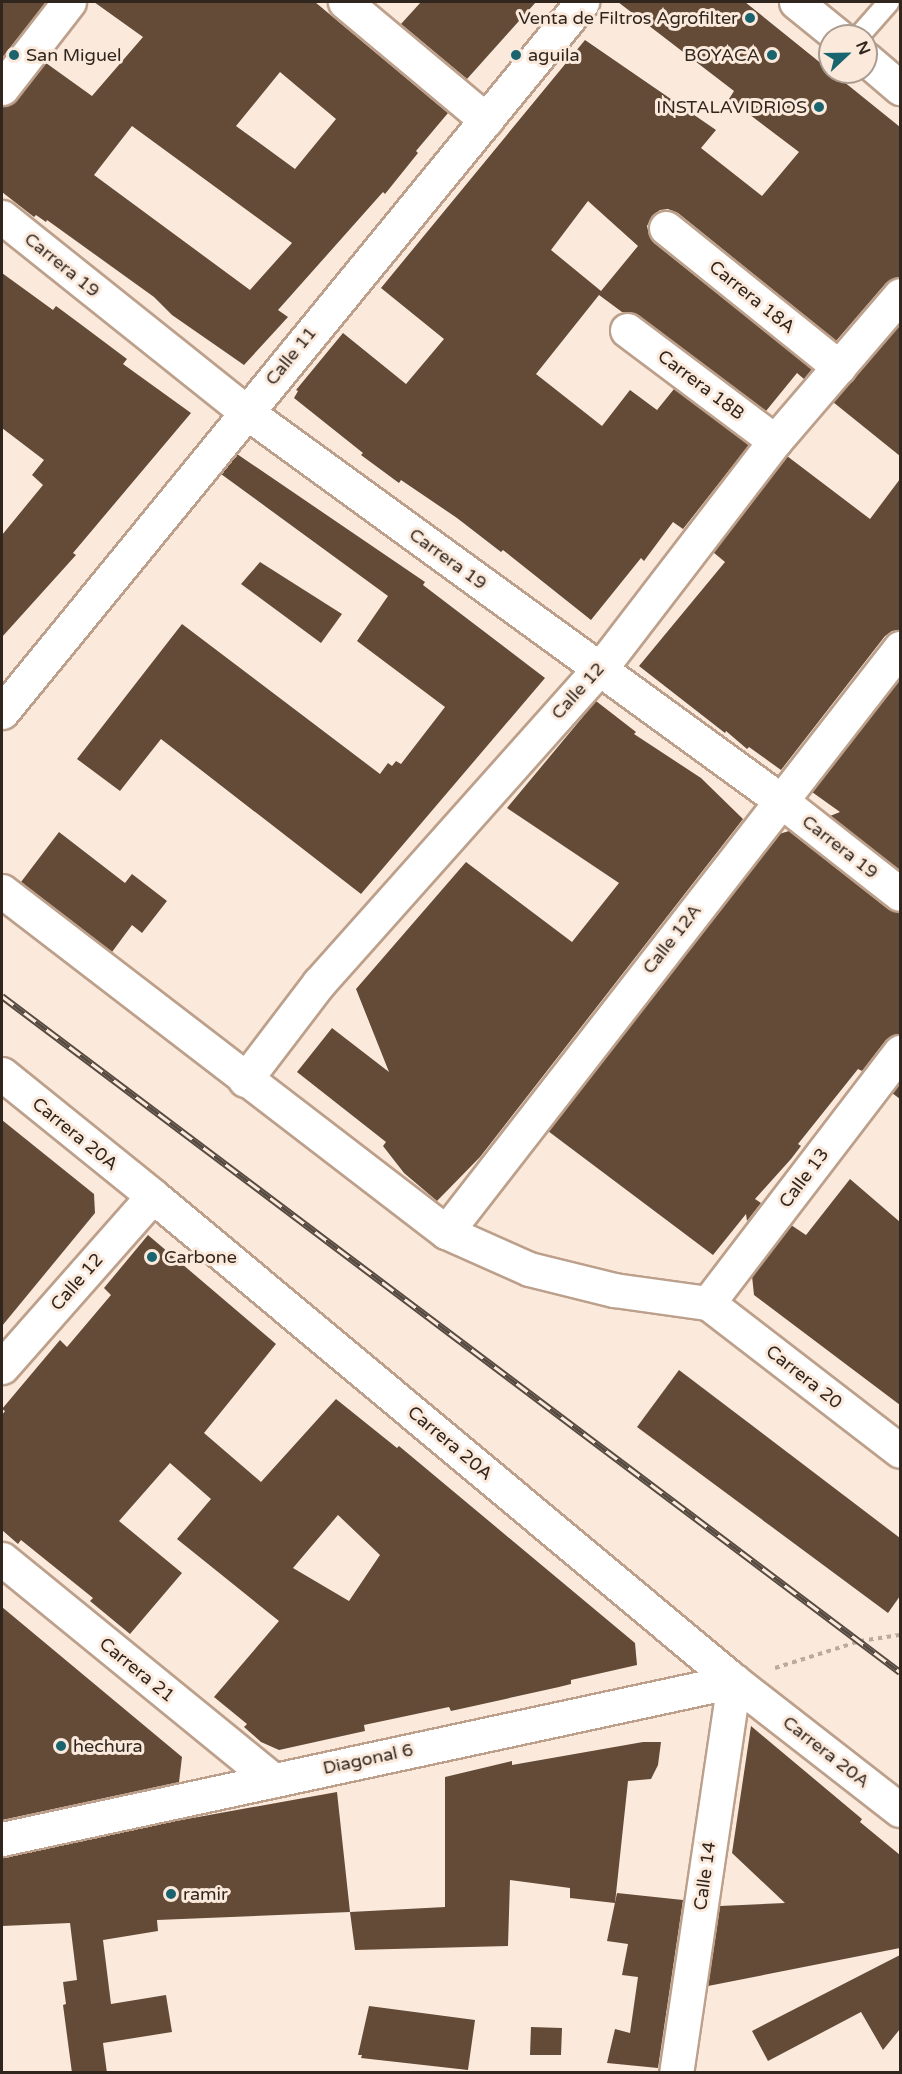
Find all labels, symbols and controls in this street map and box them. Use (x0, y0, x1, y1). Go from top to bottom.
place label: Venta de Filtros Agrofilter (518, 7, 738, 29)
marker: Venta de Filtros Agrofilter (743, 11, 757, 25)
north arrow (818, 24, 878, 84)
text: N (851, 38, 875, 58)
place label: San Miguel (26, 44, 122, 66)
place label: aguila (528, 44, 580, 66)
place label: BOYACA (684, 44, 760, 66)
marker: San Miguel (7, 48, 21, 62)
marker: aguila (509, 48, 523, 62)
marker: BOYACA (765, 48, 779, 62)
place label: INSTALAVIDRIOS (656, 96, 807, 118)
marker: INSTALAVIDRIOS (812, 100, 826, 114)
street label: Carrera 19 (20, 228, 104, 302)
street label: Carrera 18A (705, 256, 799, 338)
street label: Calle 11 (261, 322, 321, 390)
street label: Carrera 18B (653, 345, 749, 425)
street label: Carrera 19 (405, 524, 491, 594)
street label: Calle 12 (547, 658, 609, 724)
street label: Carrera 19 (798, 811, 882, 883)
street label: Calle 12A (638, 900, 706, 978)
street label: Carrera 20A (28, 1093, 122, 1175)
street label: Calle 13 (775, 1144, 833, 1212)
place label: Carbone (164, 1246, 237, 1268)
street label: Calle 12 (46, 1249, 108, 1315)
marker: Carbone (145, 1250, 159, 1264)
street label: Carrera 20 (762, 1341, 846, 1413)
street label: Carrera 20A (403, 1401, 497, 1485)
street label: Carrera 21 (95, 1633, 179, 1707)
street label: Carrera 20A (778, 1711, 874, 1793)
place label: hechura (73, 1735, 143, 1757)
marker: hechura (54, 1739, 68, 1753)
street label: Diagonal 6 (321, 1739, 415, 1779)
street label: Calle 14 (689, 1840, 721, 1912)
place label: ramir (183, 1883, 228, 1905)
marker: ramir (164, 1887, 178, 1901)

